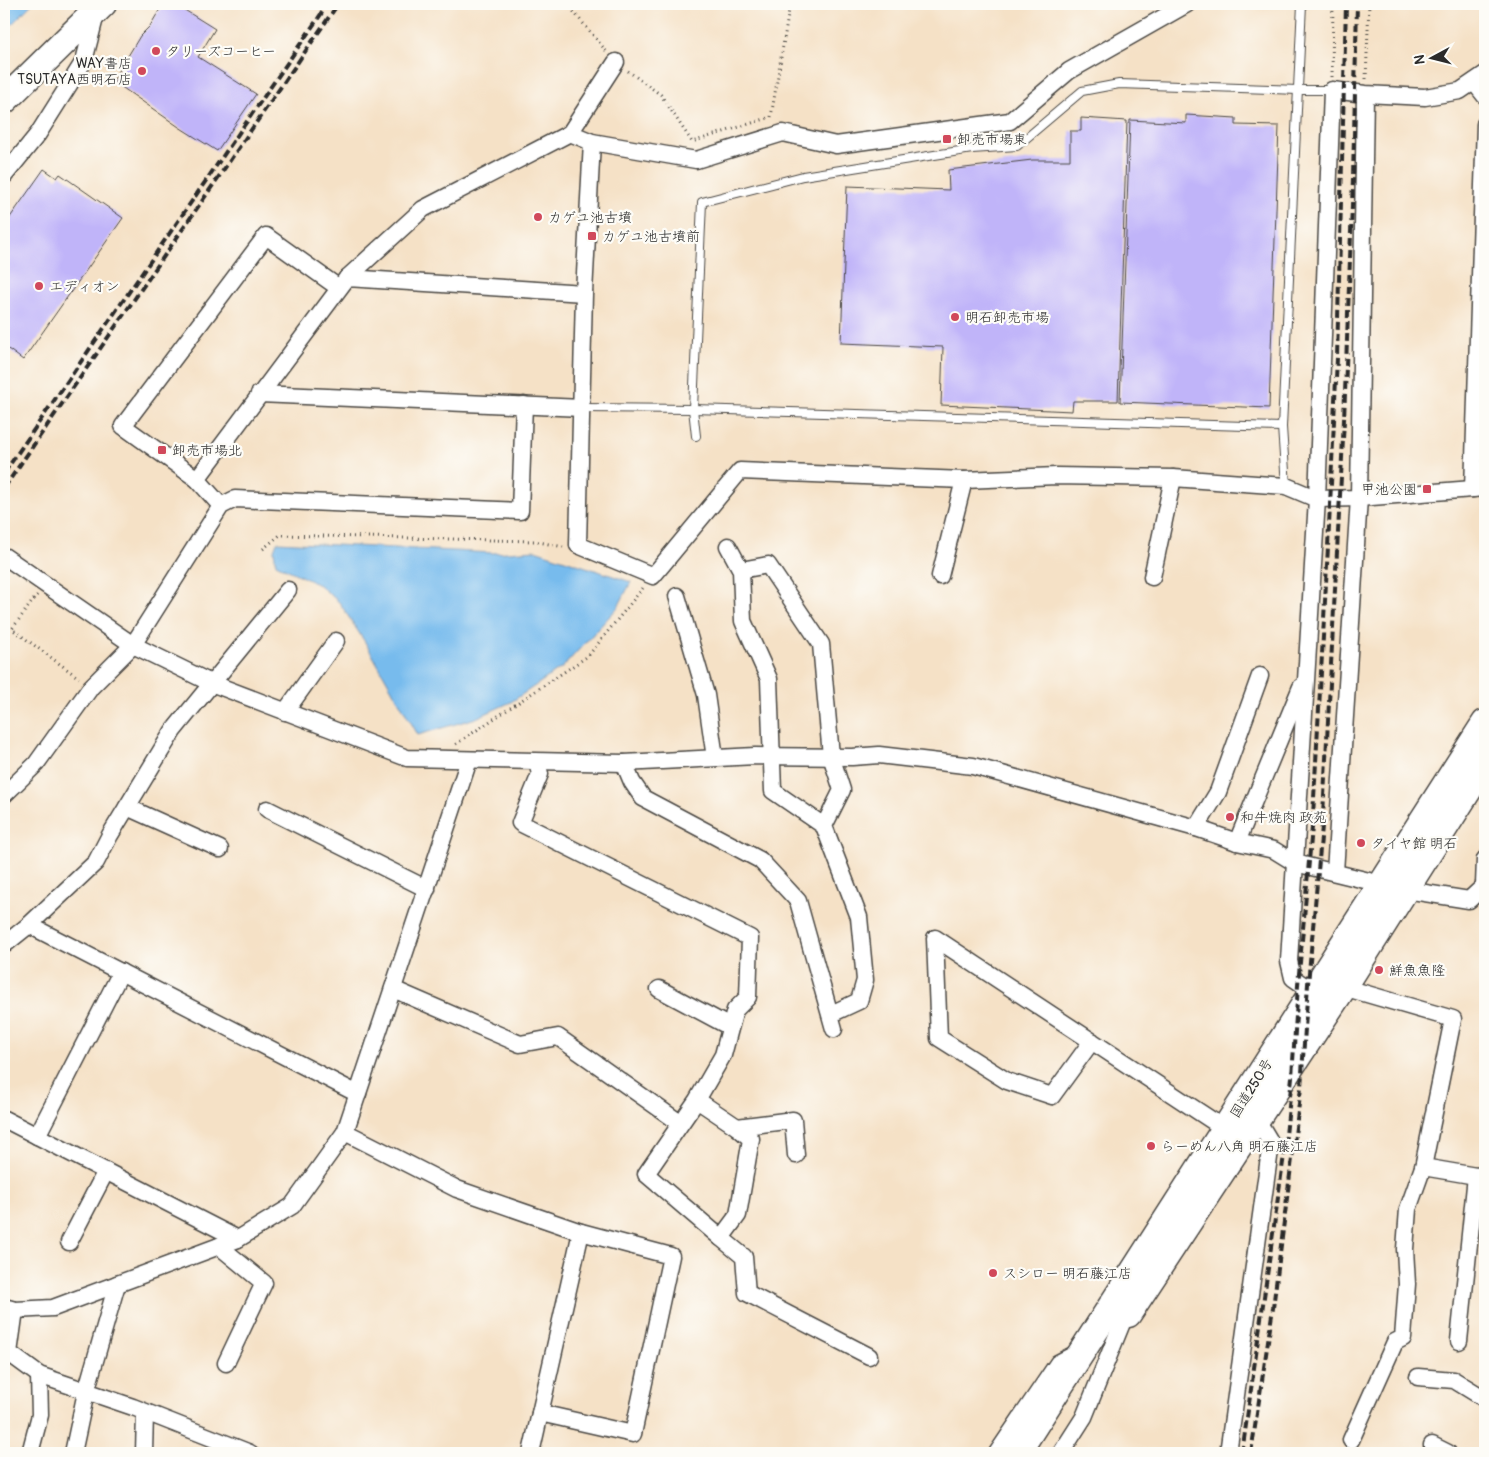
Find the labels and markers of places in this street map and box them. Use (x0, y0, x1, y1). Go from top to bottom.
place label: タリーズコーヒー (166, 43, 276, 60)
marker: タリーズコーヒー (150, 45, 162, 57)
place label: WAY書店 TSUTAYA西明石店 (17, 55, 132, 88)
marker: WAY書店 TSUTAYA西明石店 (136, 65, 148, 77)
place label: 卸売市場東 (957, 131, 1027, 148)
marker: 卸売市場東 (941, 133, 953, 145)
place label: カゲユ池古墳 (548, 209, 632, 226)
marker: カゲユ池古墳 (532, 211, 544, 223)
place label: カゲユ池古墳前 (602, 228, 700, 245)
marker: カゲユ池古墳前 (586, 230, 598, 242)
place label: エディオン (49, 278, 120, 295)
marker: エディオン (33, 280, 45, 292)
place label: 明石卸売市場 (965, 309, 1049, 326)
marker: 明石卸売市場 (949, 311, 961, 323)
place label: 卸売市場北 (172, 442, 242, 459)
marker: 卸売市場北 (156, 444, 168, 456)
place label: 甲池公園 (1361, 481, 1417, 498)
marker: 甲池公園 (1421, 483, 1433, 495)
place label: 和牛焼肉 政苑 (1240, 809, 1327, 826)
marker: 和牛焼肉 政苑 (1224, 811, 1236, 823)
place label: タイヤ館 明石 (1371, 835, 1457, 852)
marker: タイヤ館 明石 (1355, 837, 1367, 849)
place label: 鮮魚魚隆 (1389, 962, 1445, 979)
marker: 鮮魚魚隆 (1373, 964, 1385, 976)
place label: らーめん八角 明石藤江店 (1161, 1138, 1318, 1155)
marker: らーめん八角 明石藤江店 (1145, 1140, 1157, 1152)
place label: スシロー 明石藤江店 (1003, 1265, 1132, 1282)
marker: スシロー 明石藤江店 (987, 1267, 999, 1279)

